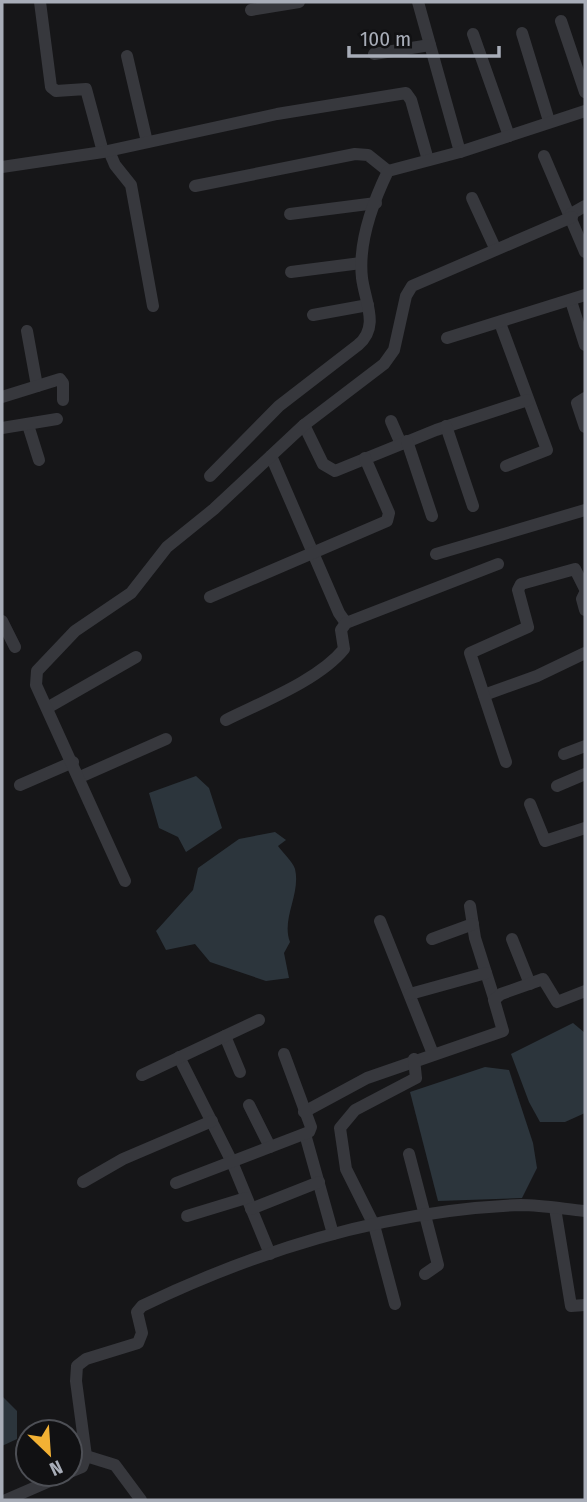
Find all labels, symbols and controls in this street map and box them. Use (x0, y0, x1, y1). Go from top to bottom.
scale bar (349, 14, 500, 58)
text: 100 m (360, 26, 411, 52)
north arrow (14, 1418, 84, 1488)
text: N (46, 1455, 66, 1481)

